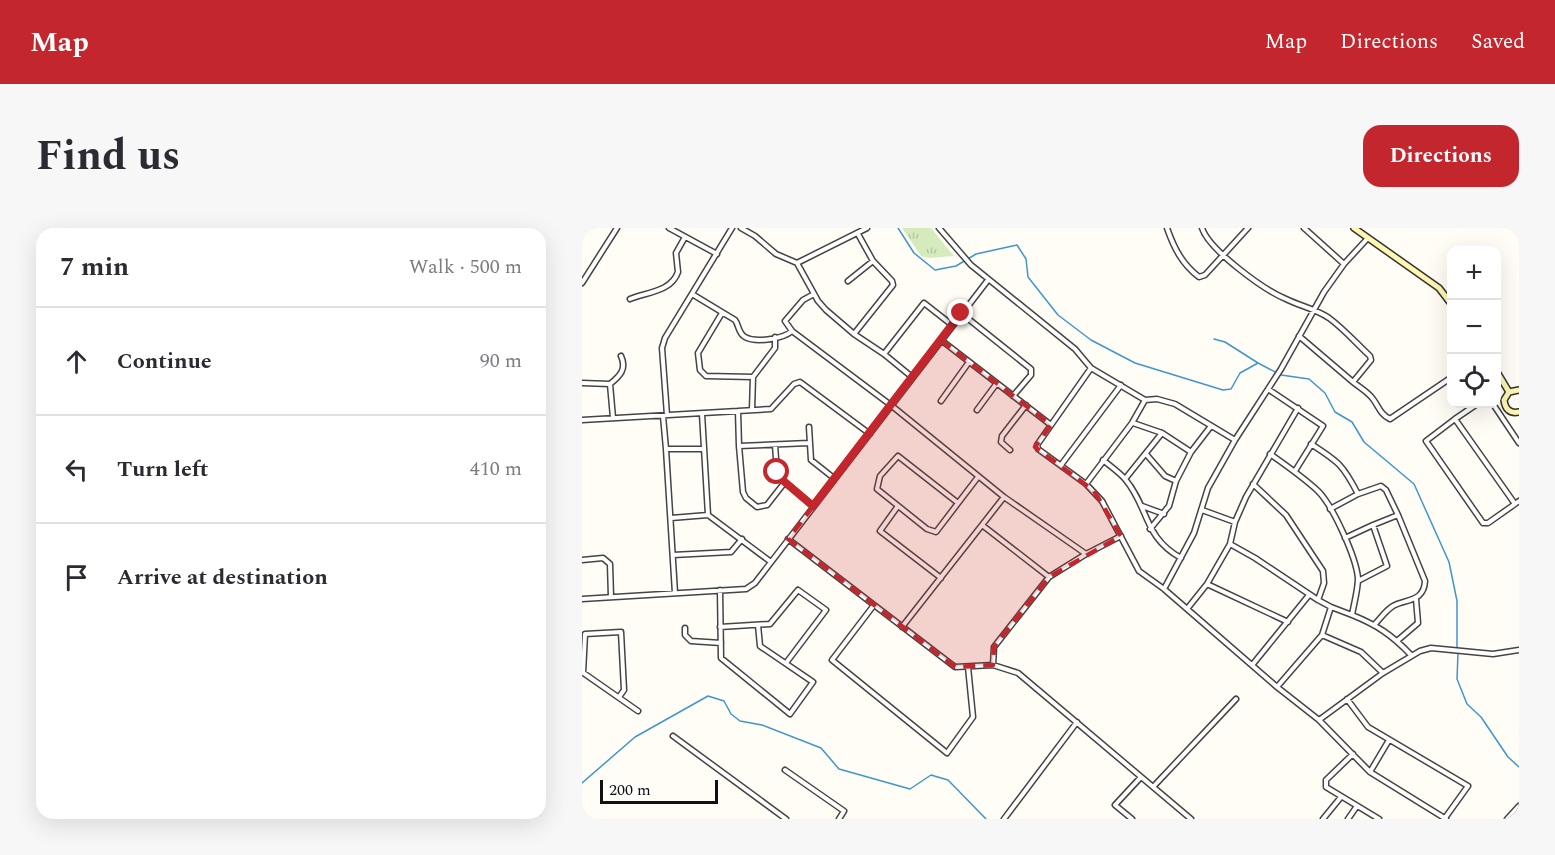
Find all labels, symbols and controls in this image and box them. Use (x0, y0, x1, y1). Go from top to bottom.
text: Map (30, 21, 89, 64)
text: Map (1265, 26, 1307, 58)
text: Directions (1340, 26, 1438, 58)
text: Saved (1471, 26, 1525, 58)
text: Find us (36, 125, 180, 188)
button: Directions (1363, 125, 1519, 187)
map controls (1447, 246, 1501, 408)
button: + (1447, 246, 1501, 300)
text: 7 min (60, 247, 129, 287)
text: Walk · 500 m (409, 252, 522, 282)
route end (947, 299, 973, 325)
button: − (1447, 300, 1501, 354)
icon: ahead (60, 345, 93, 378)
text: Continue (117, 345, 212, 378)
text: 90 m (480, 346, 522, 376)
button: locate (1447, 354, 1501, 408)
icon: left (60, 453, 93, 486)
text: Turn left (117, 453, 209, 486)
text: 410 m (470, 454, 522, 484)
route start (763, 458, 789, 484)
icon: arrive (60, 561, 93, 594)
text: Arrive at destination (117, 561, 328, 594)
scale bar (600, 777, 718, 804)
text: 200 m (609, 778, 651, 802)

